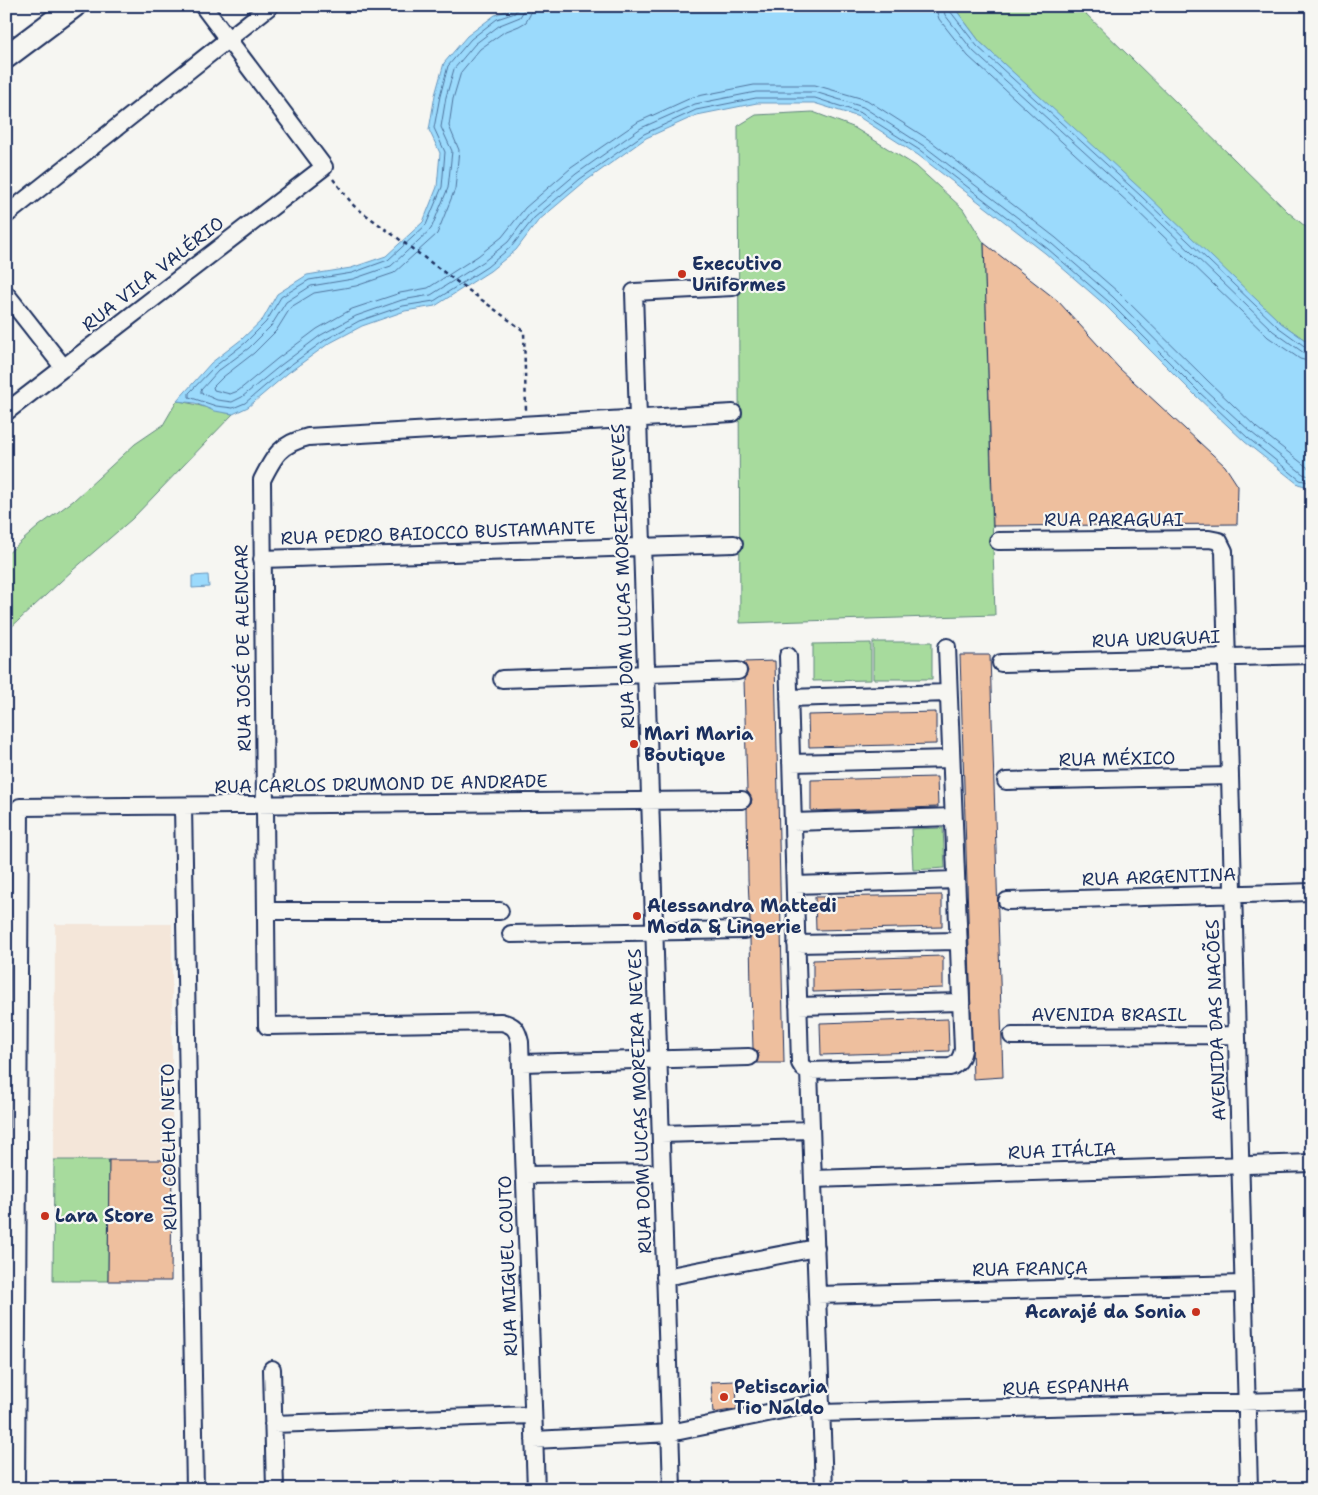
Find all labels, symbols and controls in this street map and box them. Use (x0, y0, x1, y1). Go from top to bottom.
street label: RUA VILA VALÉRIO (77, 211, 229, 337)
place label: Executivo Uniformes (692, 252, 786, 297)
marker: Executivo Uniformes (676, 268, 688, 280)
street label: RUA DOM LUCAS MOREIRA NEVES (606, 423, 640, 729)
street label: RUA PARAGUAI (1044, 508, 1184, 532)
street label: RUA PEDRO BAIOCCO BUSTAMANTE (280, 516, 596, 550)
street label: RUA JOSÉ DE ALENCAR (229, 544, 257, 752)
street label: RUA URUGUAI (1091, 625, 1221, 653)
place label: Mari Maria Boutique (644, 722, 754, 767)
marker: Mari Maria Boutique (628, 738, 640, 750)
street label: RUA MÉXICO (1058, 746, 1176, 772)
street label: RUA CARLOS DRUMOND DE ANDRADE (214, 769, 548, 799)
street label: RUA ARGENTINA (1081, 862, 1237, 892)
place label: Alessandra Mattedi Moda & Lingerie (647, 894, 837, 939)
marker: Alessandra Mattedi Moda & Lingerie (631, 910, 643, 922)
street label: AVENIDA DAS NACÕES (1200, 919, 1232, 1121)
street label: RUA DOM LUCAS MOREIRA NEVES (623, 948, 657, 1254)
street label: AVENIDA BRASIL (1031, 1003, 1187, 1027)
street label: RUA COELHO NETO (156, 1063, 182, 1231)
street label: RUA ITÁLIA (1007, 1137, 1117, 1165)
street label: RUA MIGUEL COUTO (493, 1175, 523, 1357)
place label: Lara Store (55, 1204, 154, 1228)
marker: Lara Store (39, 1210, 51, 1222)
street label: RUA FRANÇA (972, 1256, 1088, 1282)
place label: Acarajé da Sonia (1025, 1300, 1187, 1324)
marker: Acarajé da Sonia (1190, 1306, 1202, 1318)
street label: RUA ESPANHA (1002, 1373, 1130, 1401)
place label: Petiscaria Tio Naldo (734, 1375, 828, 1420)
marker: Petiscaria Tio Naldo (718, 1391, 730, 1403)

